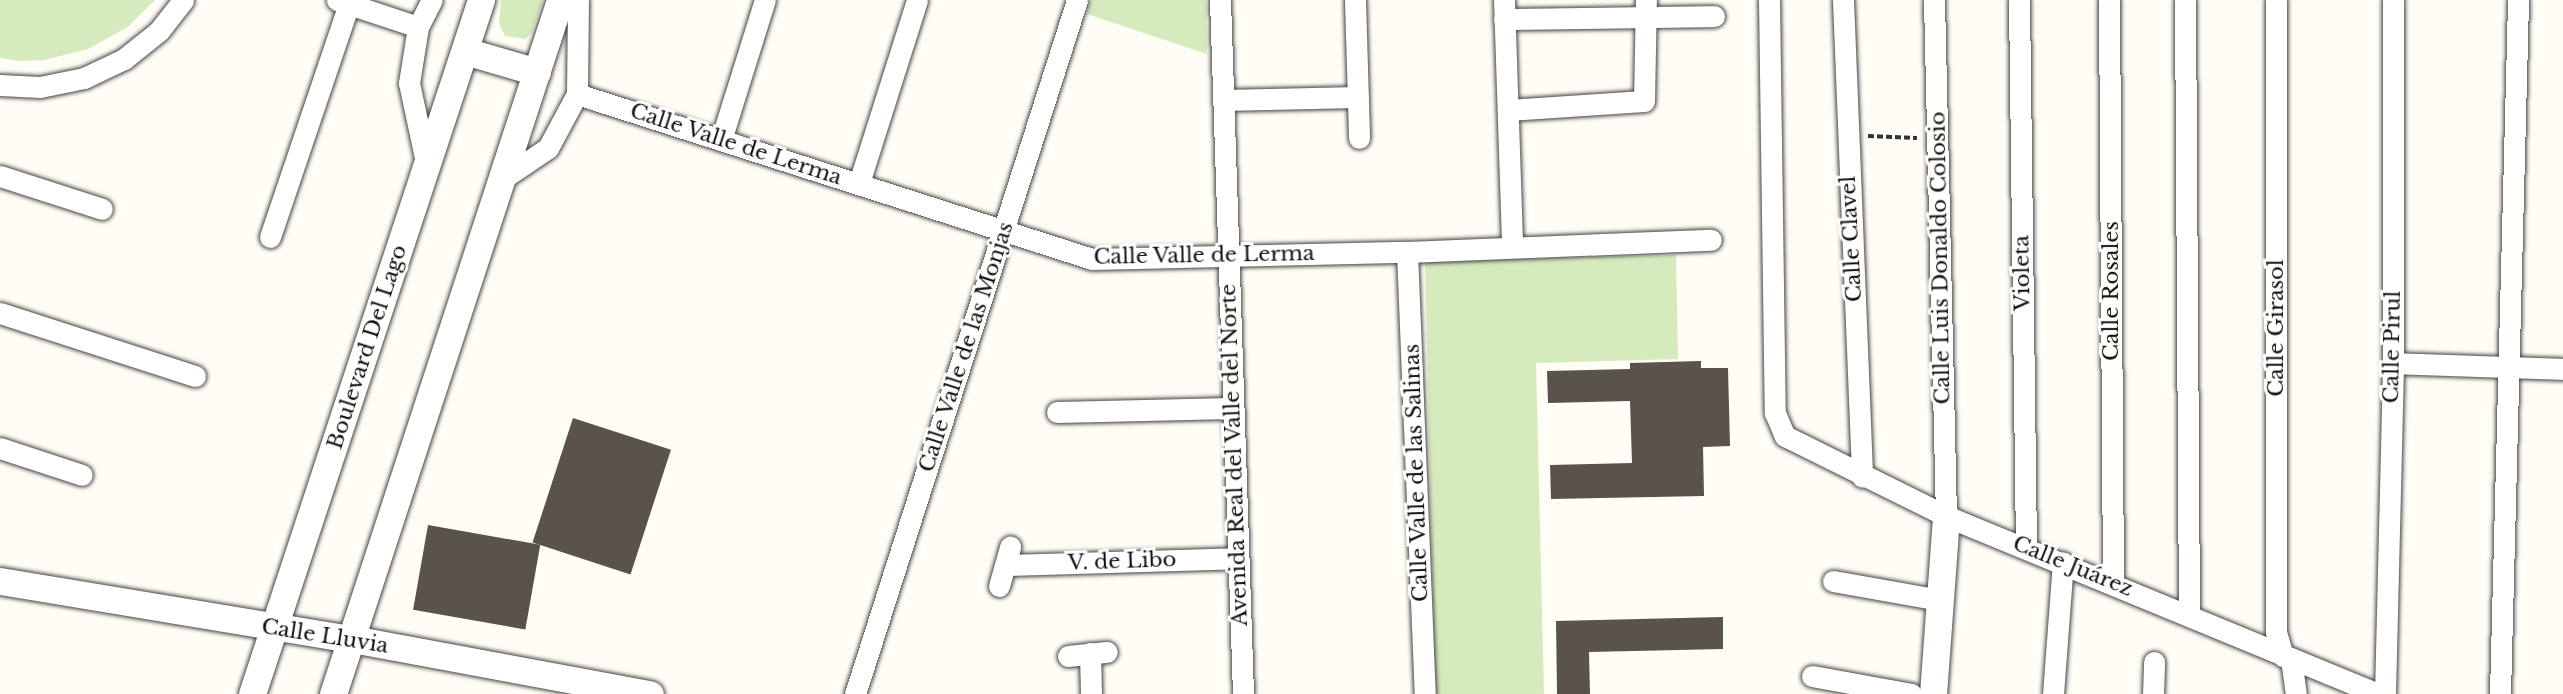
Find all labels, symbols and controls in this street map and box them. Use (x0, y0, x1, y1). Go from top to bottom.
street label: Calle Valle de Lerma (627, 98, 845, 190)
street label: Calle Luis Donaldo Colosio (1925, 111, 1955, 405)
street label: Calle Clavel (1835, 175, 1867, 303)
street label: Calle Valle de las Monjas (913, 218, 1019, 476)
street label: Calle Rosales (2098, 221, 2124, 361)
street label: Violeta (2009, 235, 2035, 311)
street label: Calle Valle de Lerma (1093, 240, 1315, 270)
street label: Boulevard Del Lago (322, 242, 412, 452)
street label: Calle Girasol (2263, 259, 2289, 397)
street label: Avenida Real del Valle del Norte (1215, 283, 1253, 627)
street label: Calle Pirul (2378, 290, 2406, 404)
street label: Calle Valle de las Salinas (1399, 343, 1433, 603)
street label: Calle Juárez (2009, 530, 2137, 602)
street label: V. de Libo (1067, 547, 1177, 575)
street label: Calle Lluvia (260, 614, 390, 658)

